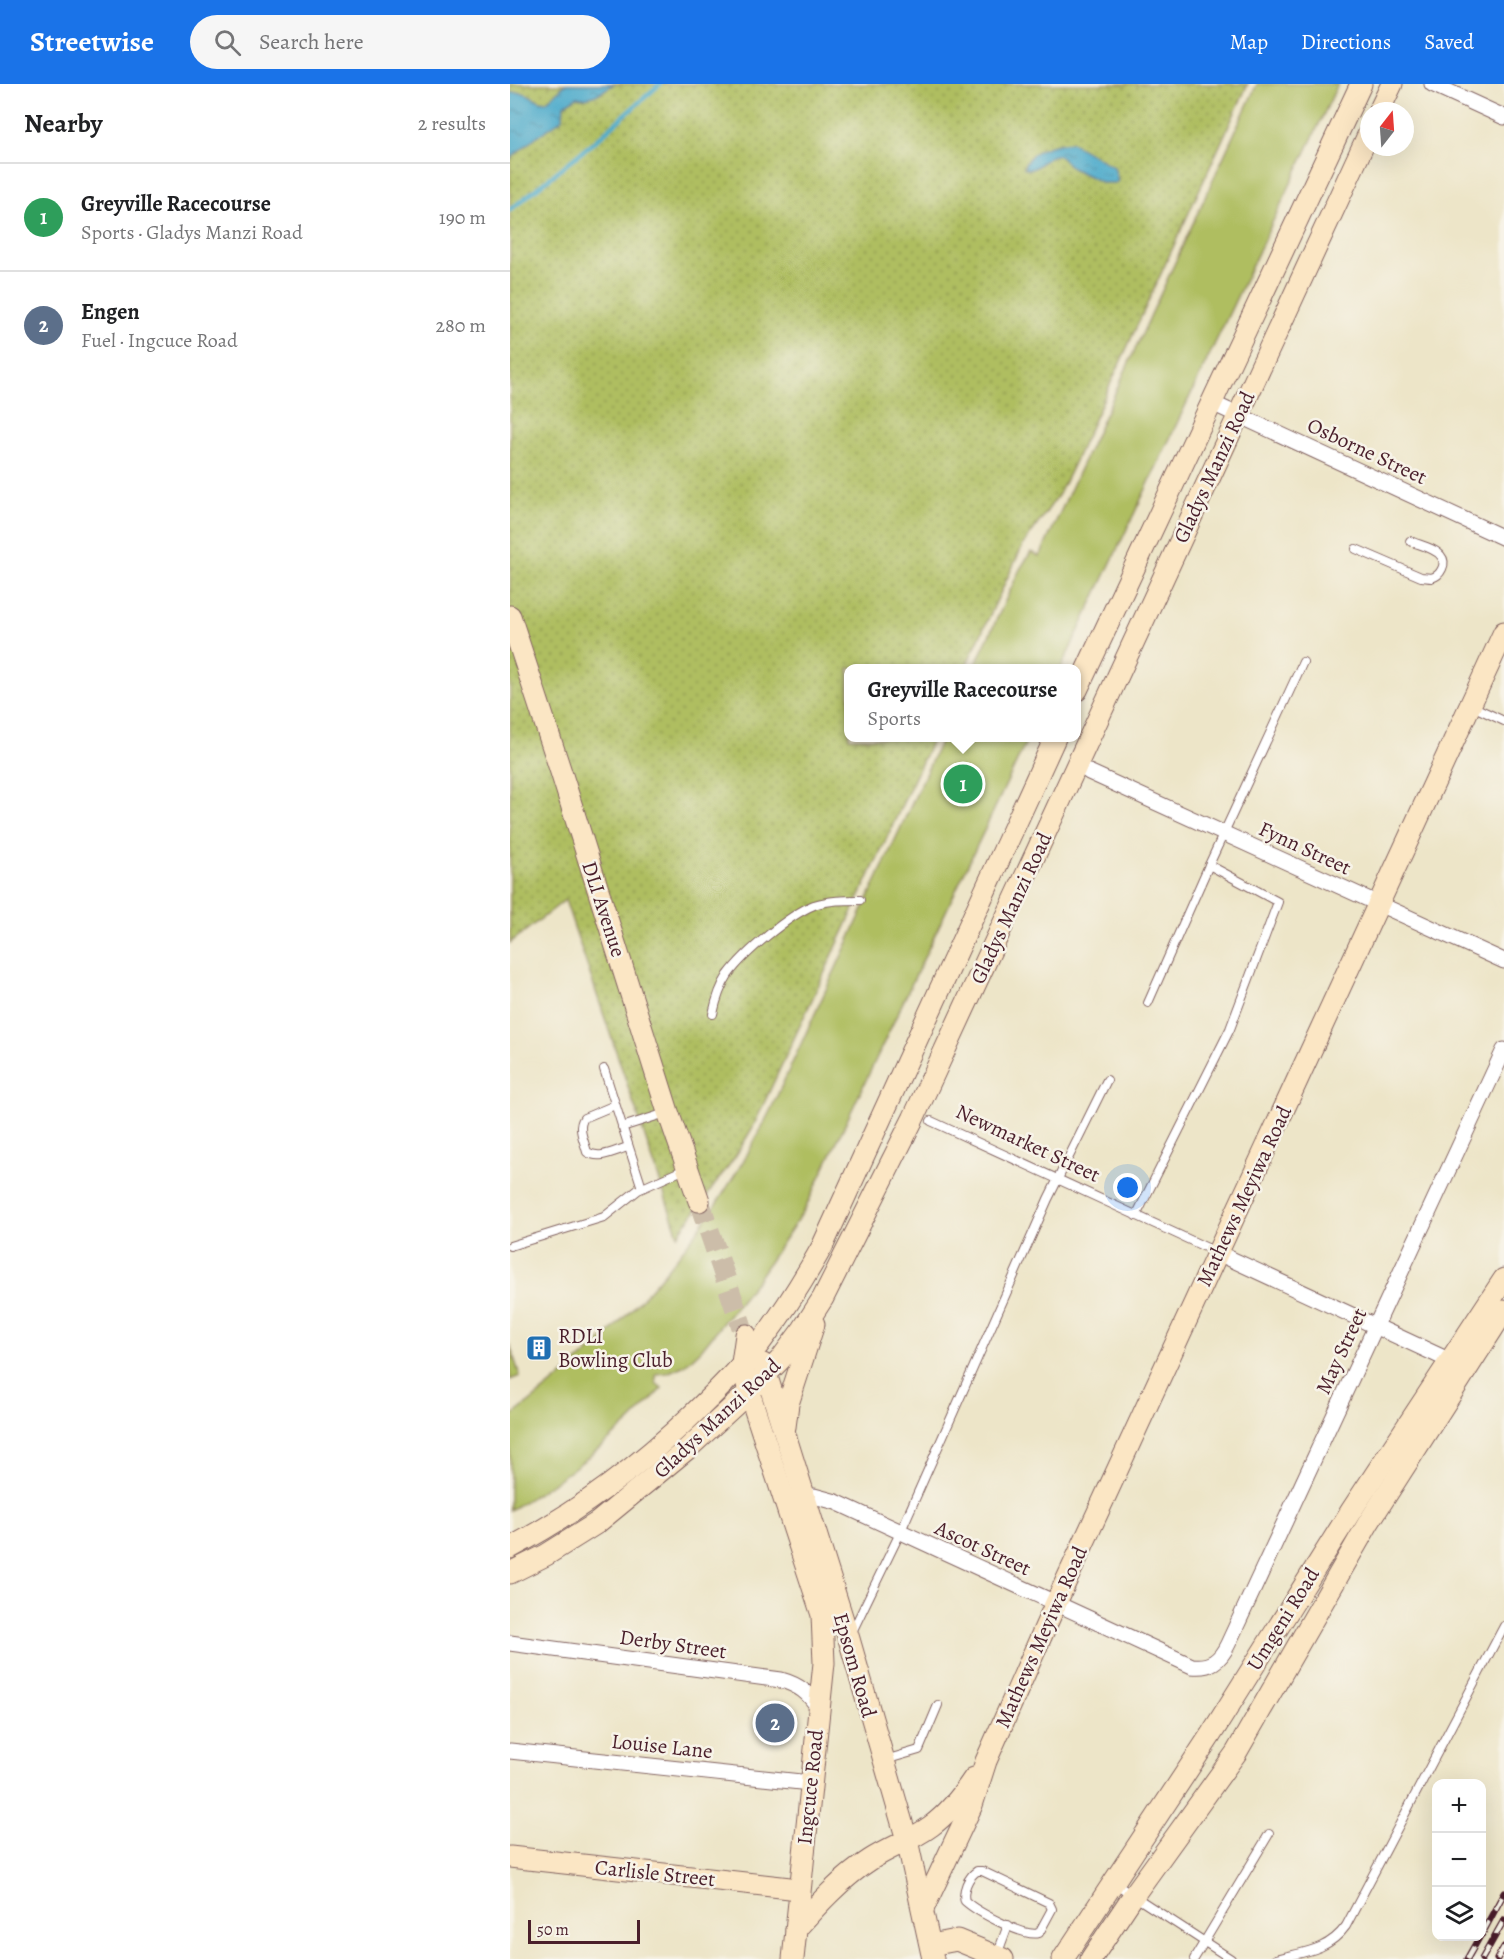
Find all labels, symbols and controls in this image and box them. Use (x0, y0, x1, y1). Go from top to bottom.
search box (190, 15, 610, 69)
text: Streetwise (30, 23, 154, 61)
icon: search (211, 26, 244, 59)
text: Search here (259, 27, 364, 57)
text: Map (1230, 28, 1268, 56)
text: Directions (1301, 28, 1391, 56)
text: Saved (1424, 28, 1474, 56)
north arrow (1360, 102, 1414, 156)
text: Nearby (24, 106, 103, 141)
text: 2 results (418, 110, 486, 137)
text: Greyville Racecourse (81, 189, 271, 219)
text: 1 (40, 204, 47, 231)
text: 190 m (439, 204, 486, 231)
text: Sports · Gladys Manzi Road (81, 219, 303, 246)
text: Engen (81, 297, 140, 327)
text: 2 (39, 312, 48, 339)
text: 280 m (436, 312, 486, 339)
text: Fuel · Ingcuce Road (81, 327, 238, 354)
street label: Gladys Manzi Road (1167, 386, 1262, 547)
street label: Osborne Street (1303, 411, 1431, 491)
popup (844, 664, 1081, 742)
text: Greyville Racecourse (868, 675, 1057, 705)
text: Sports (868, 705, 921, 732)
pin: 1 (944, 762, 982, 806)
street label: Fynn Street (1254, 814, 1356, 882)
street label: Gladys Manzi Road (964, 827, 1059, 988)
street label: DLI Avenue (575, 857, 633, 961)
street label: Newmarket Street (951, 1097, 1105, 1189)
street label: Mathews Meyiwa Road (1190, 1100, 1299, 1291)
your location (1113, 1173, 1142, 1202)
street label: May Street (1309, 1303, 1373, 1399)
place label: RDLI Bowling Club (558, 1322, 673, 1374)
building icon: RDLI Bowling Club (524, 1333, 554, 1363)
street label: Gladys Manzi Road (647, 1351, 787, 1484)
street label: Ascot Street (930, 1513, 1035, 1582)
street label: Mathews Meyiwa Road (988, 1541, 1094, 1732)
street label: Umgeni Road (1240, 1562, 1326, 1676)
street label: Epsom Road (827, 1609, 884, 1721)
street label: Derby Street (618, 1623, 728, 1665)
pin: 2 (756, 1700, 794, 1746)
street label: Louise Lane (610, 1727, 714, 1765)
street label: Ingcuce Road (790, 1727, 830, 1846)
map controls (1432, 1779, 1486, 1941)
button: + (1432, 1779, 1486, 1833)
button: − (1432, 1833, 1486, 1887)
street label: Carlisle Street (593, 1853, 717, 1893)
button: layers (1432, 1887, 1486, 1941)
scale bar (528, 1917, 640, 1944)
text: 50 m (537, 1919, 569, 1941)

